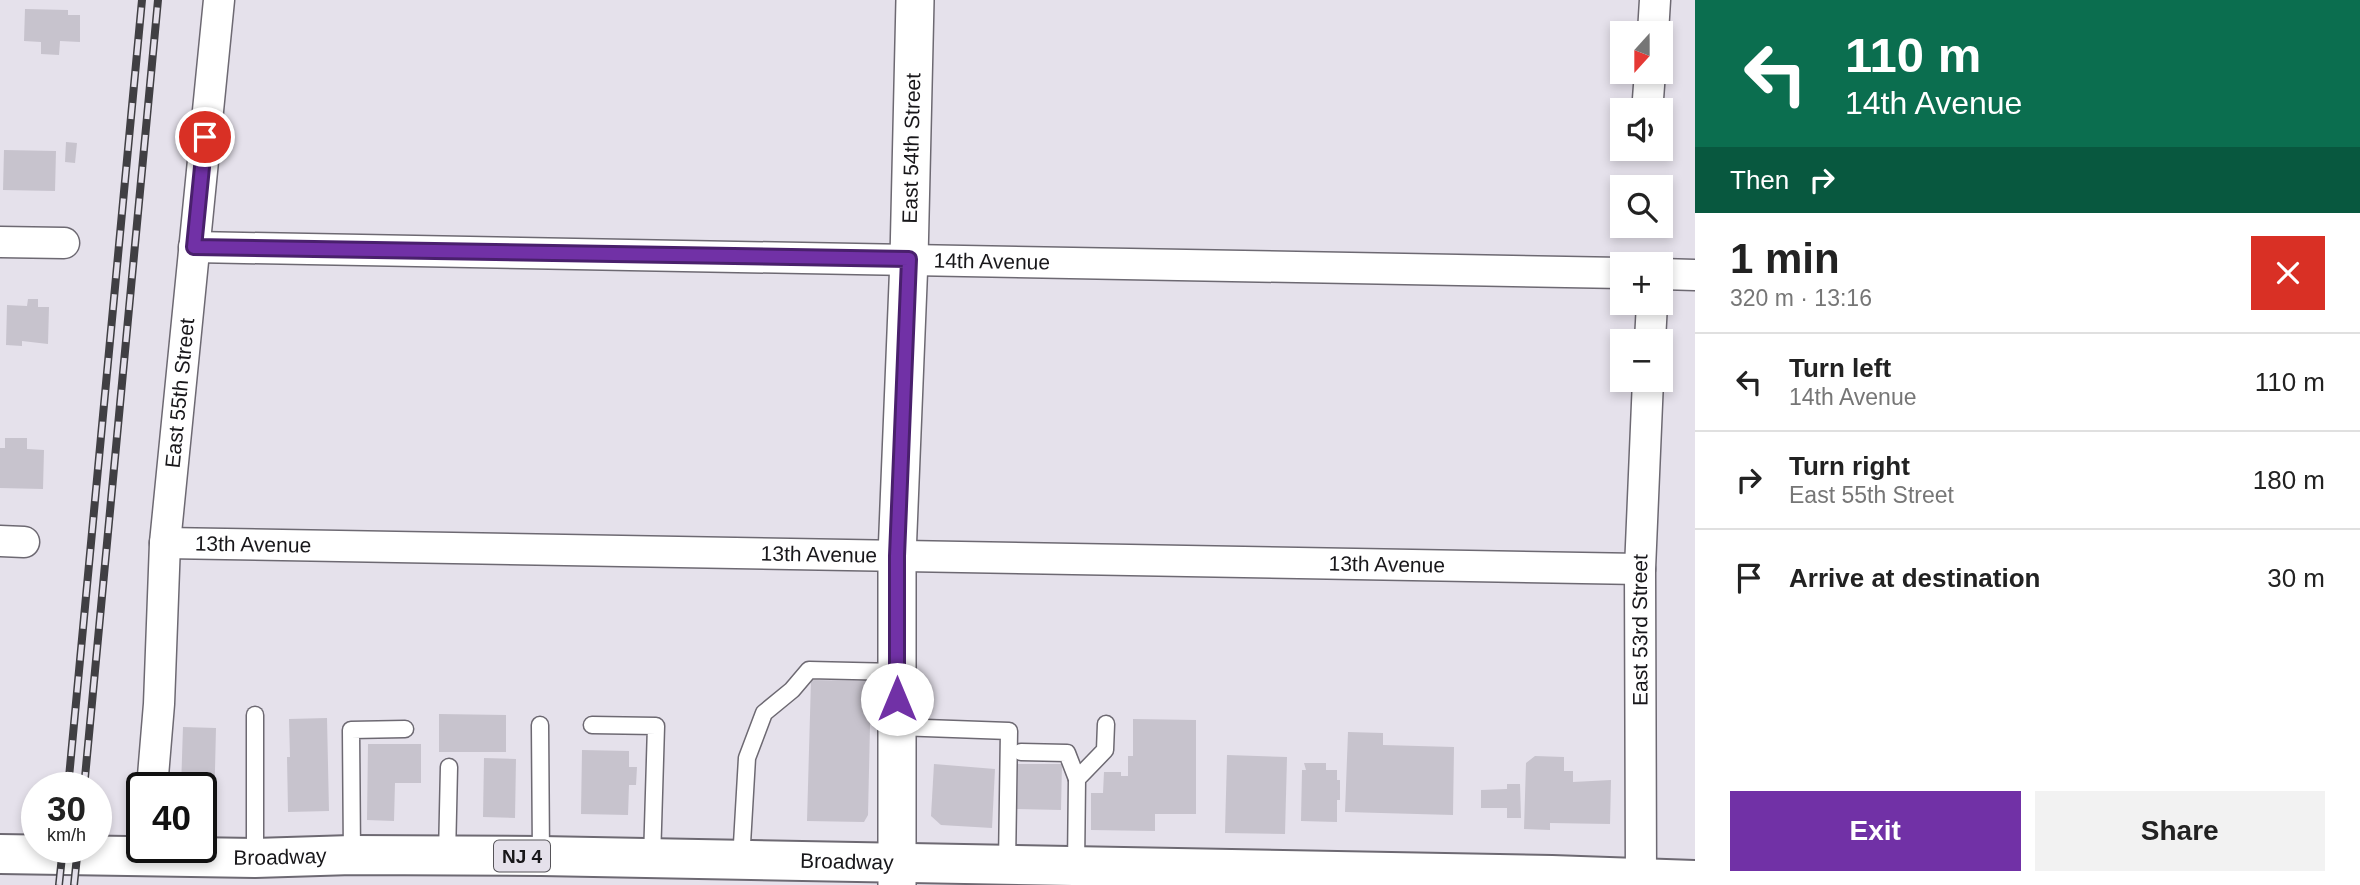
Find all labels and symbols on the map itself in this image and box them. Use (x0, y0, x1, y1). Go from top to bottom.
north arrow (1610, 21, 1673, 84)
street label: East 54th Street (898, 72, 924, 224)
pin (175, 107, 235, 167)
street label: 14th Avenue (933, 248, 1050, 274)
street label: East 55th Street (161, 317, 198, 469)
street label: 13th Avenue (195, 532, 311, 557)
street label: 13th Avenue (760, 542, 877, 567)
street label: 13th Avenue (1328, 552, 1445, 577)
street label: East 53rd Street (1628, 553, 1652, 706)
position arrow (860, 662, 934, 736)
speed limit sign: 40 (126, 772, 217, 863)
road number: NJ 4 (494, 841, 550, 872)
street label: Broadway (233, 844, 327, 869)
street label: Broadway (800, 849, 894, 874)

